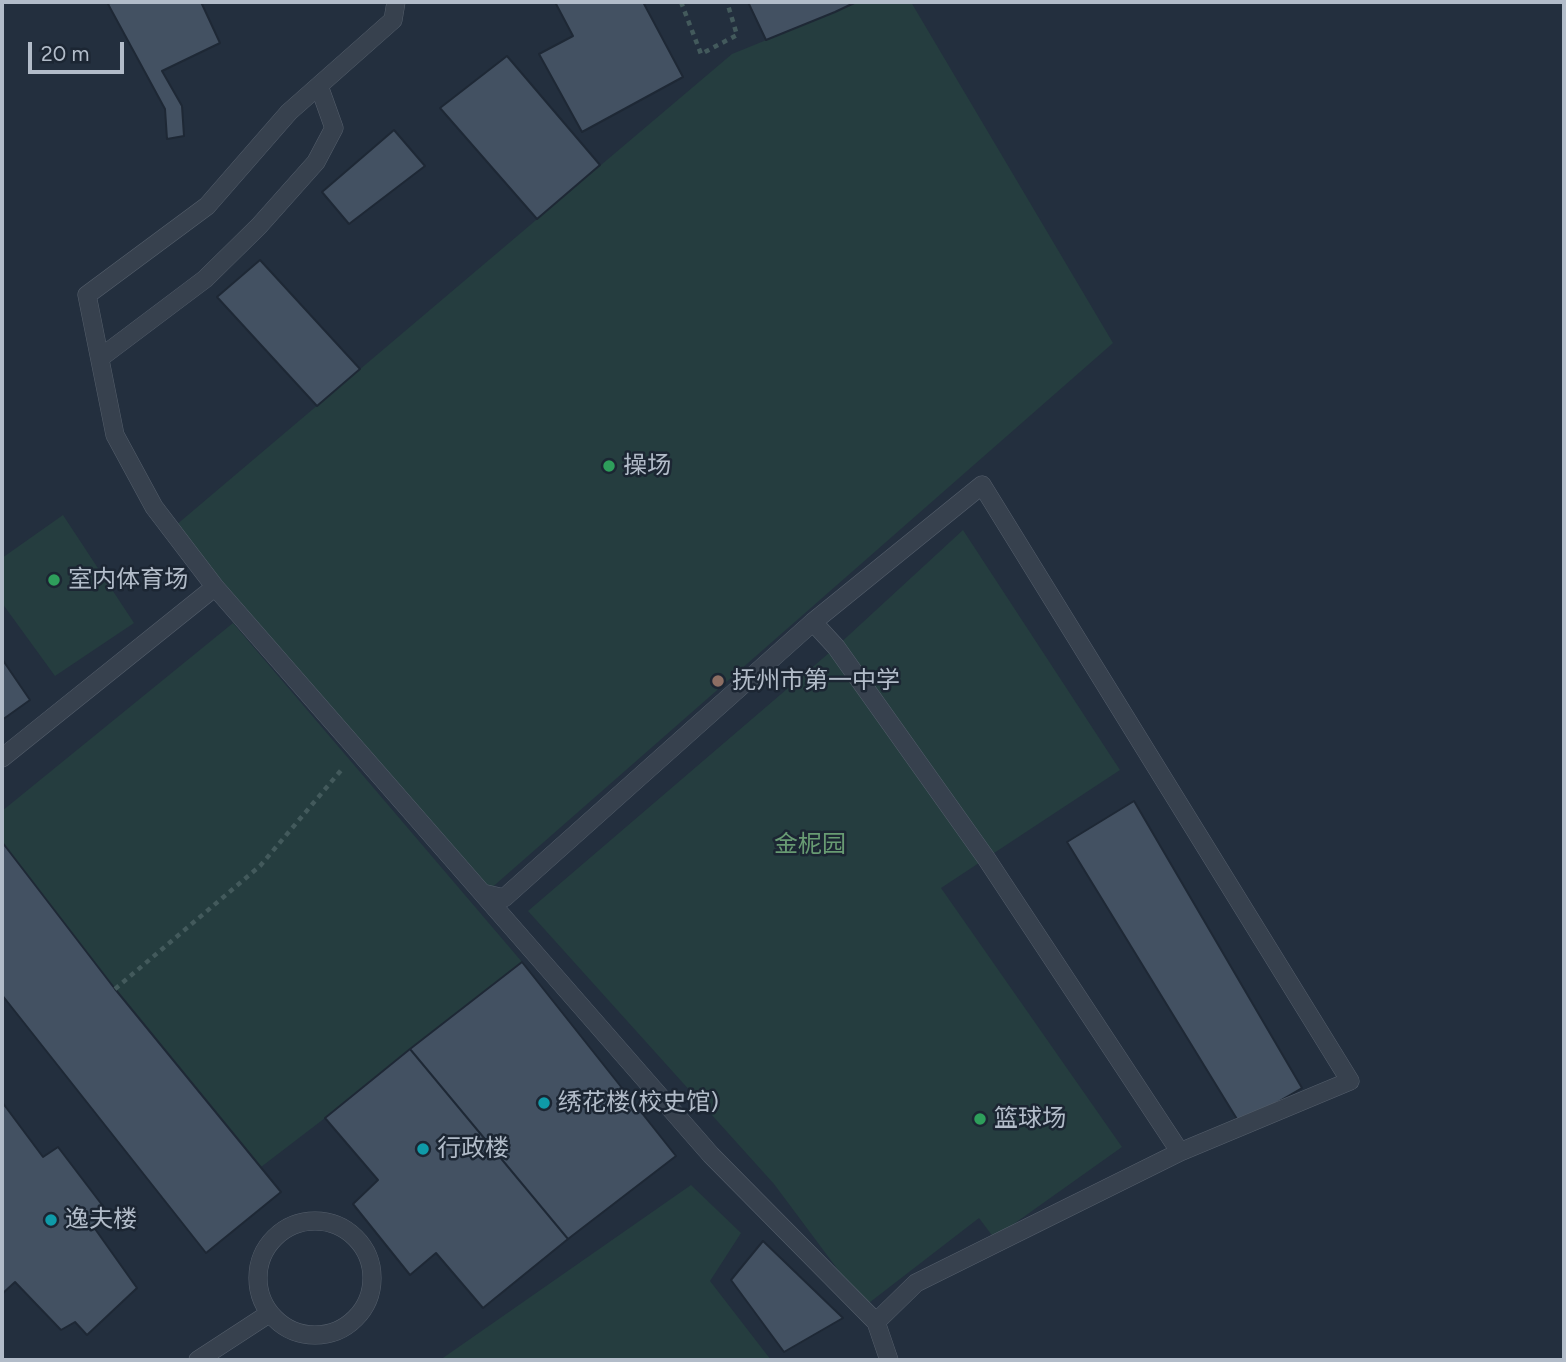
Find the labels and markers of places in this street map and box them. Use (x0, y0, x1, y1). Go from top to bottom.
place label: 操场 (623, 452, 671, 480)
marker: 操场 (601, 458, 617, 474)
place label: 室内体育场 (68, 566, 188, 594)
marker: 室内体育场 (46, 572, 62, 588)
place label: 抚州市第一中学 (732, 667, 900, 695)
marker: 抚州市第一中学 (710, 673, 726, 689)
place label: 绣花楼(校史馆) (558, 1089, 719, 1117)
marker: 绣花楼(校史馆) (536, 1095, 552, 1111)
place label: 篮球场 (994, 1105, 1066, 1133)
marker: 篮球场 (972, 1111, 988, 1127)
place label: 行政楼 (437, 1135, 509, 1163)
marker: 行政楼 (415, 1141, 431, 1157)
place label: 逸夫楼 (65, 1206, 137, 1234)
marker: 逸夫楼 (43, 1212, 59, 1228)

